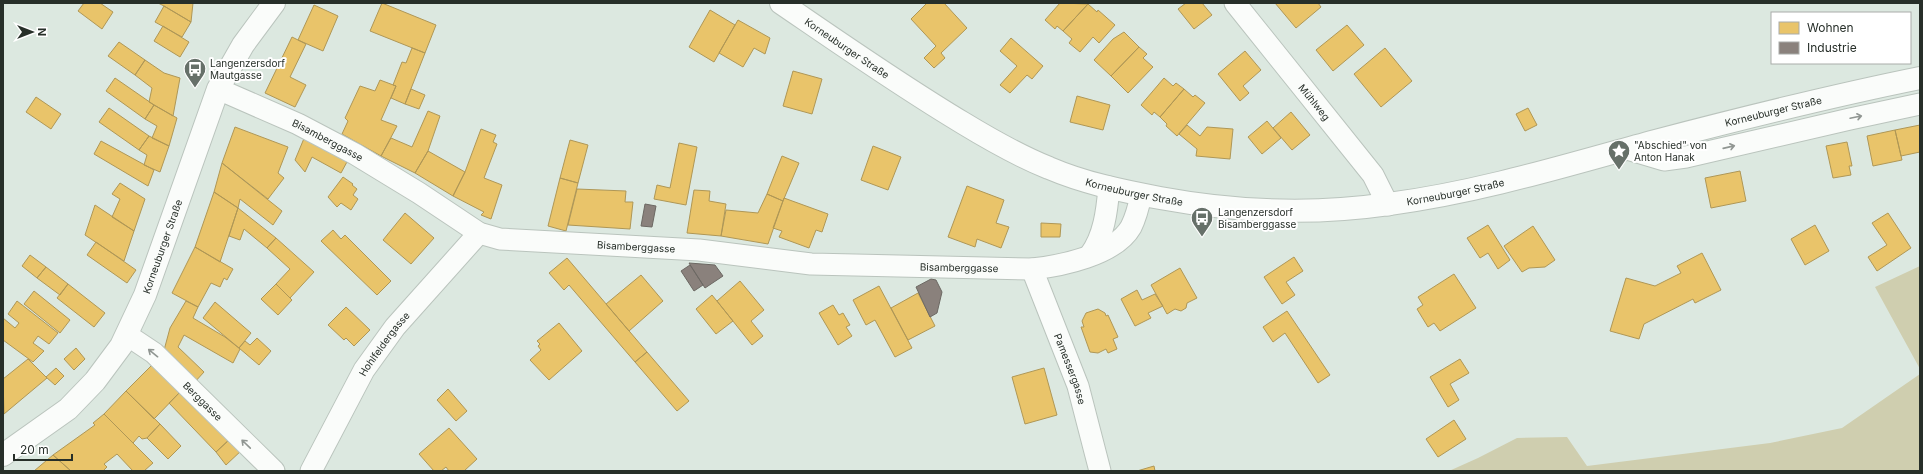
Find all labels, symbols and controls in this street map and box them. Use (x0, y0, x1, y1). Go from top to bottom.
north arrow (12, 12, 52, 52)
legend (1771, 12, 1911, 64)
street label: Korneuburger Straße (803, 15, 892, 81)
text: Wohnen (1807, 20, 1854, 35)
text: N (35, 28, 49, 36)
text: Industrie (1807, 40, 1857, 55)
bus stop icon: Langenzersdorf Mautgasse (182, 56, 208, 89)
place label: Langenzersdorf Mautgasse (210, 57, 285, 81)
street label: Mühlweg (1296, 81, 1333, 123)
street label: Korneuburger Straße (1724, 94, 1823, 129)
one-way arrow (1849, 113, 1862, 121)
street label: Bisamberggasse (290, 116, 366, 164)
place icon: "Abschied" von Anton Hanak (1606, 138, 1632, 171)
place label: "Abschied" von Anton Hanak (1634, 139, 1707, 163)
one-way arrow (1722, 143, 1735, 151)
street label: Korneuburger Straße (1084, 175, 1184, 208)
street label: Korneuburger Straße (1406, 176, 1506, 207)
street label: Korneuburger Straße (140, 198, 184, 295)
bus stop icon: Langenzersdorf Bisamberggasse (1189, 205, 1215, 238)
place label: Langenzersdorf Bisamberggasse (1218, 206, 1297, 230)
street label: Bisamberggasse (597, 238, 676, 255)
street label: Bisamberggasse (920, 260, 999, 274)
street label: Hohlfeldergasse (356, 309, 412, 378)
street label: Pamessergasse (1052, 332, 1089, 406)
one-way arrow (148, 349, 158, 358)
street label: Berggasse (181, 379, 225, 423)
scale bar (14, 436, 72, 462)
one-way arrow (241, 439, 251, 449)
text: 20 m (20, 442, 49, 457)

